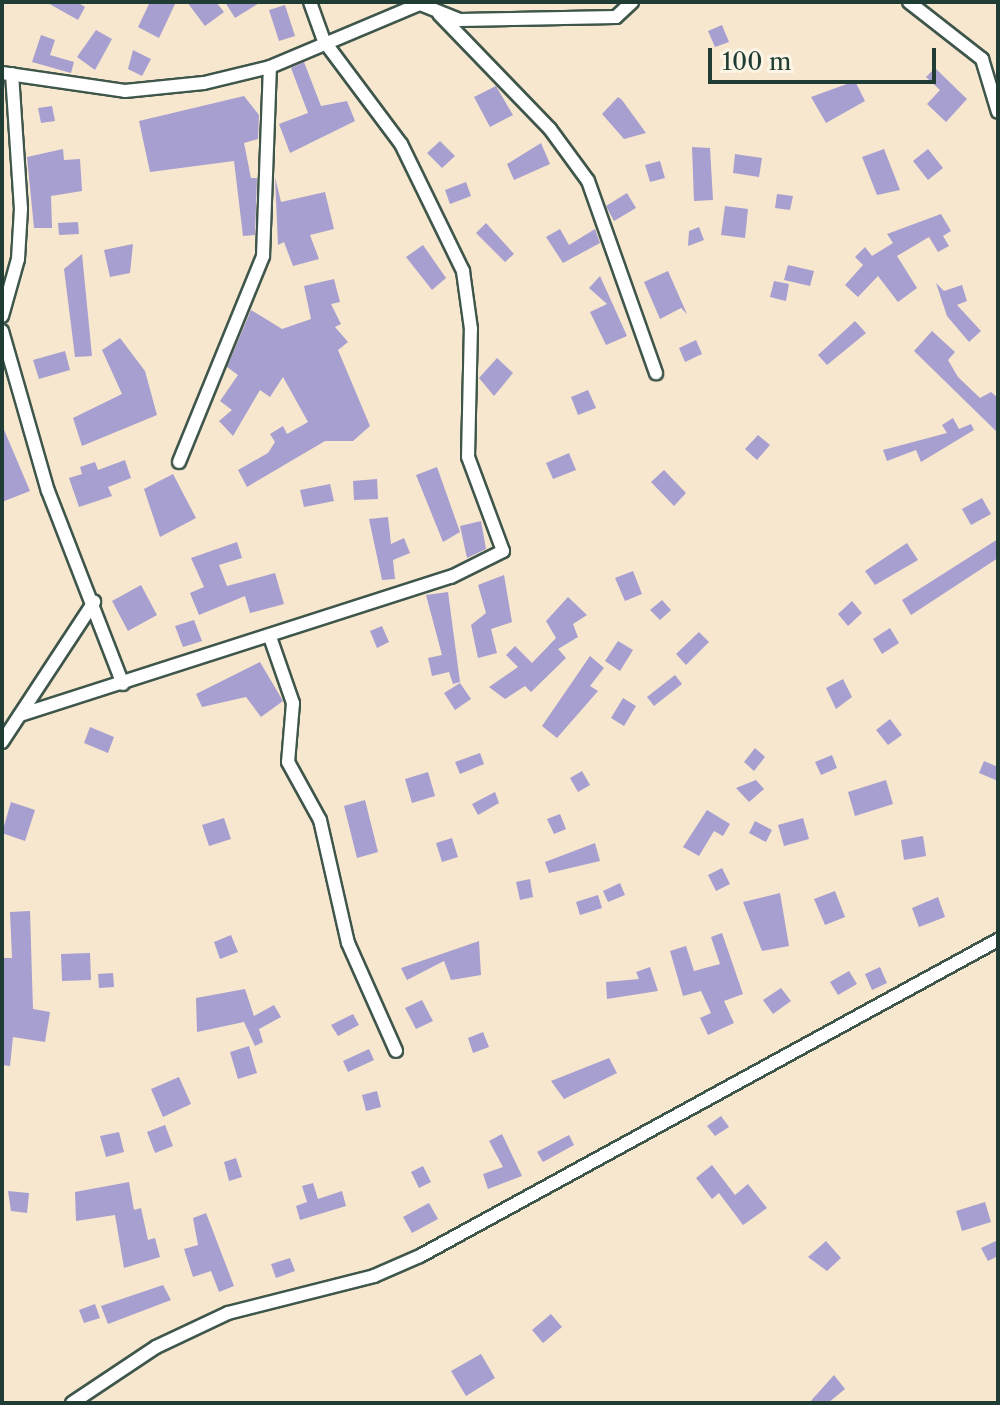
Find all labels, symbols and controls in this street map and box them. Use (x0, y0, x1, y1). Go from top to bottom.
scale bar (712, 32, 940, 82)
text: 100 m (722, 47, 791, 76)

